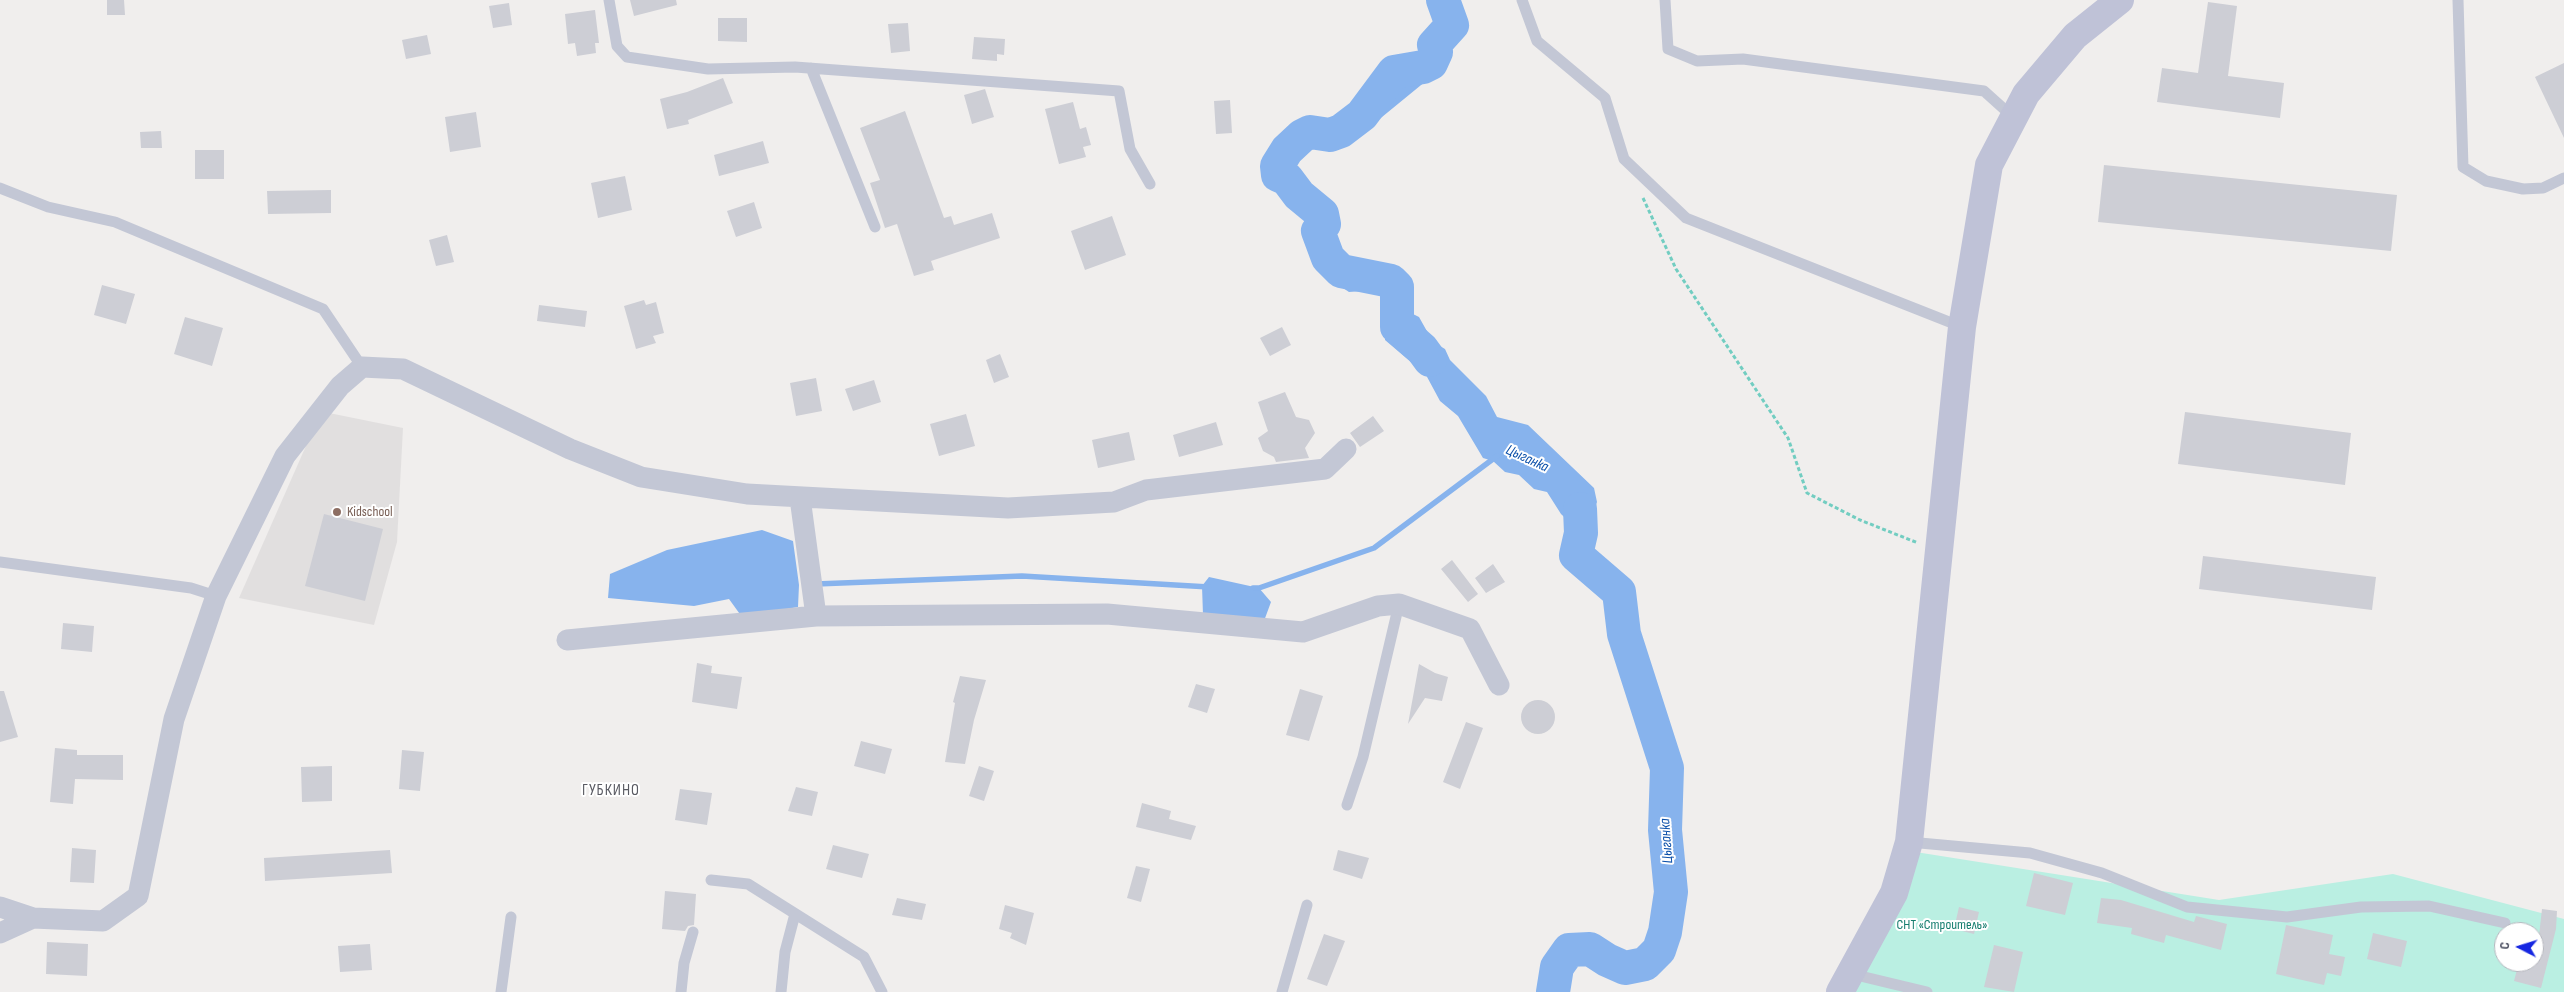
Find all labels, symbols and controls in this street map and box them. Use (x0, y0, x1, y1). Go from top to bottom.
water label: Цыганка (1503, 441, 1551, 477)
place label: Kidschool (347, 504, 393, 520)
marker: Kidschool (331, 506, 343, 518)
district label: ГУБКИНО (581, 781, 641, 801)
water label: Цыганка (1656, 818, 1678, 864)
park label: СНТ «Строитель» (1897, 917, 1987, 933)
north arrow (2494, 922, 2544, 972)
text: С (2496, 941, 2513, 950)

